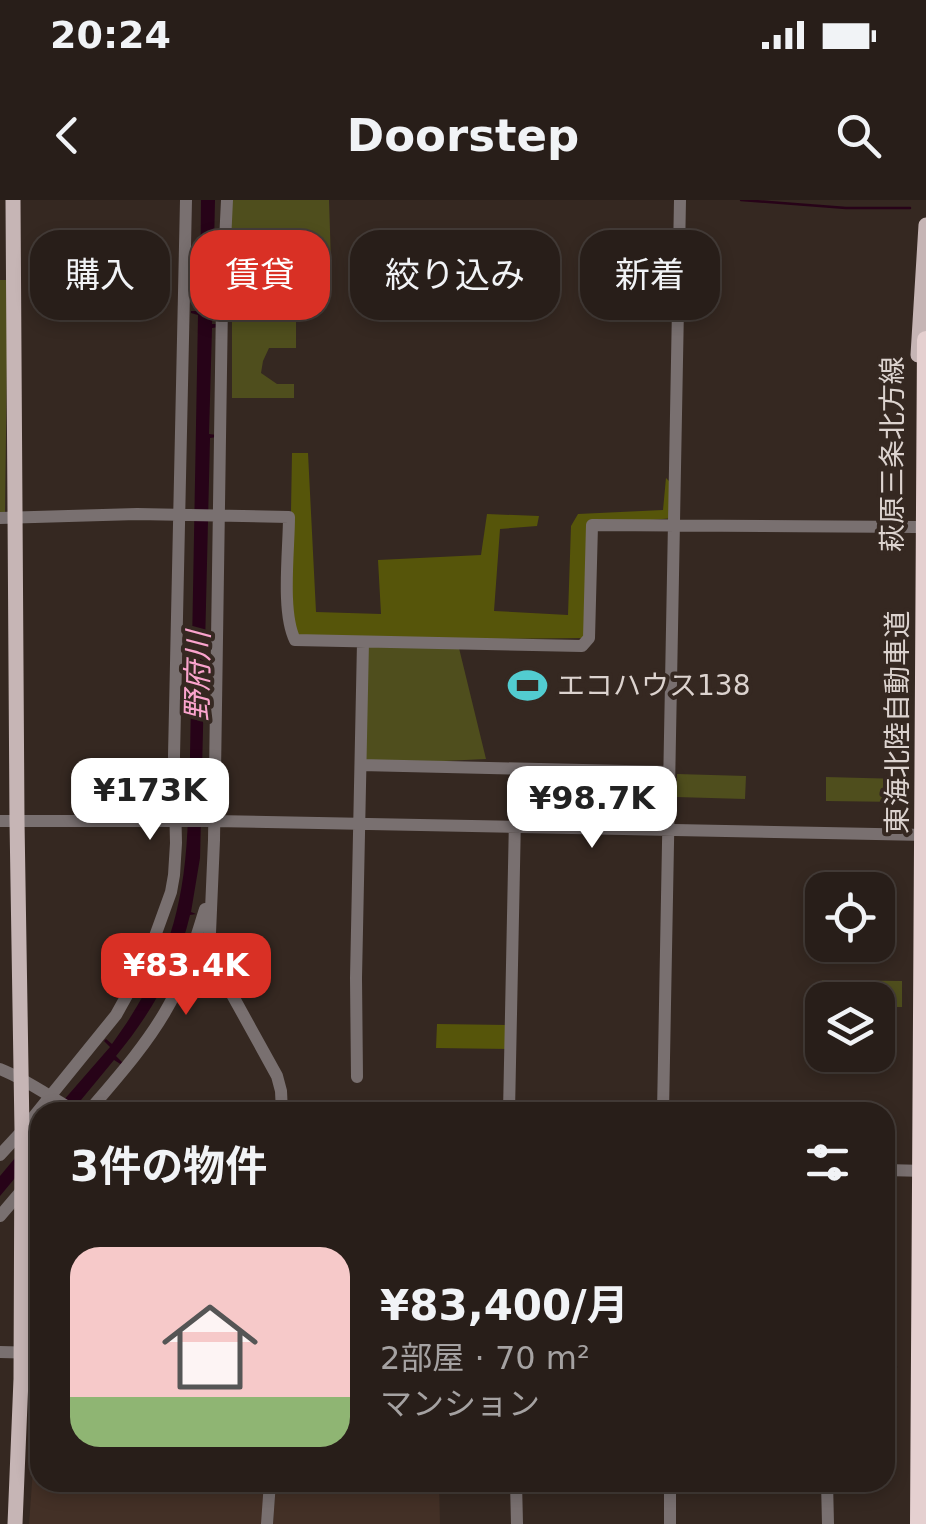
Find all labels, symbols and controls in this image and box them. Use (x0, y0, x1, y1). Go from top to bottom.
text: 20:24 (50, 13, 171, 57)
icon: back (40, 108, 95, 163)
icon: search (831, 108, 886, 163)
text: Doorstep (347, 109, 579, 162)
chip: 購入 (30, 230, 170, 320)
chip: 賃貸 (190, 230, 330, 320)
chip: 絞り込み (350, 230, 560, 320)
chip: 新着 (580, 230, 720, 320)
street label: 萩原三条北方線 (876, 356, 909, 552)
street label: 東海北陸自動車道 (881, 610, 914, 834)
water label: 野府川 (179, 628, 216, 721)
sports icon: エコハウス138 (506, 664, 548, 706)
place label: エコハウス138 (557, 669, 750, 702)
pin: ¥173K (80, 758, 220, 843)
pin: ¥98.7K (511, 766, 673, 851)
text: ¥173K (93, 771, 207, 809)
text: ¥98.7K (529, 779, 655, 817)
map controls (805, 872, 895, 1072)
button: locate (805, 872, 895, 962)
pin: ¥83.4K (105, 933, 267, 1018)
text: ¥83.4K (123, 946, 249, 984)
button: layers (805, 982, 895, 1072)
icon: filters (800, 1135, 855, 1190)
text: 3件の物件 (70, 1142, 267, 1191)
text: ¥83,400/月 (380, 1281, 629, 1330)
icon: home (150, 1287, 270, 1407)
text: 2部屋 · 70 m² (380, 1339, 590, 1377)
text: マンション (380, 1385, 540, 1423)

